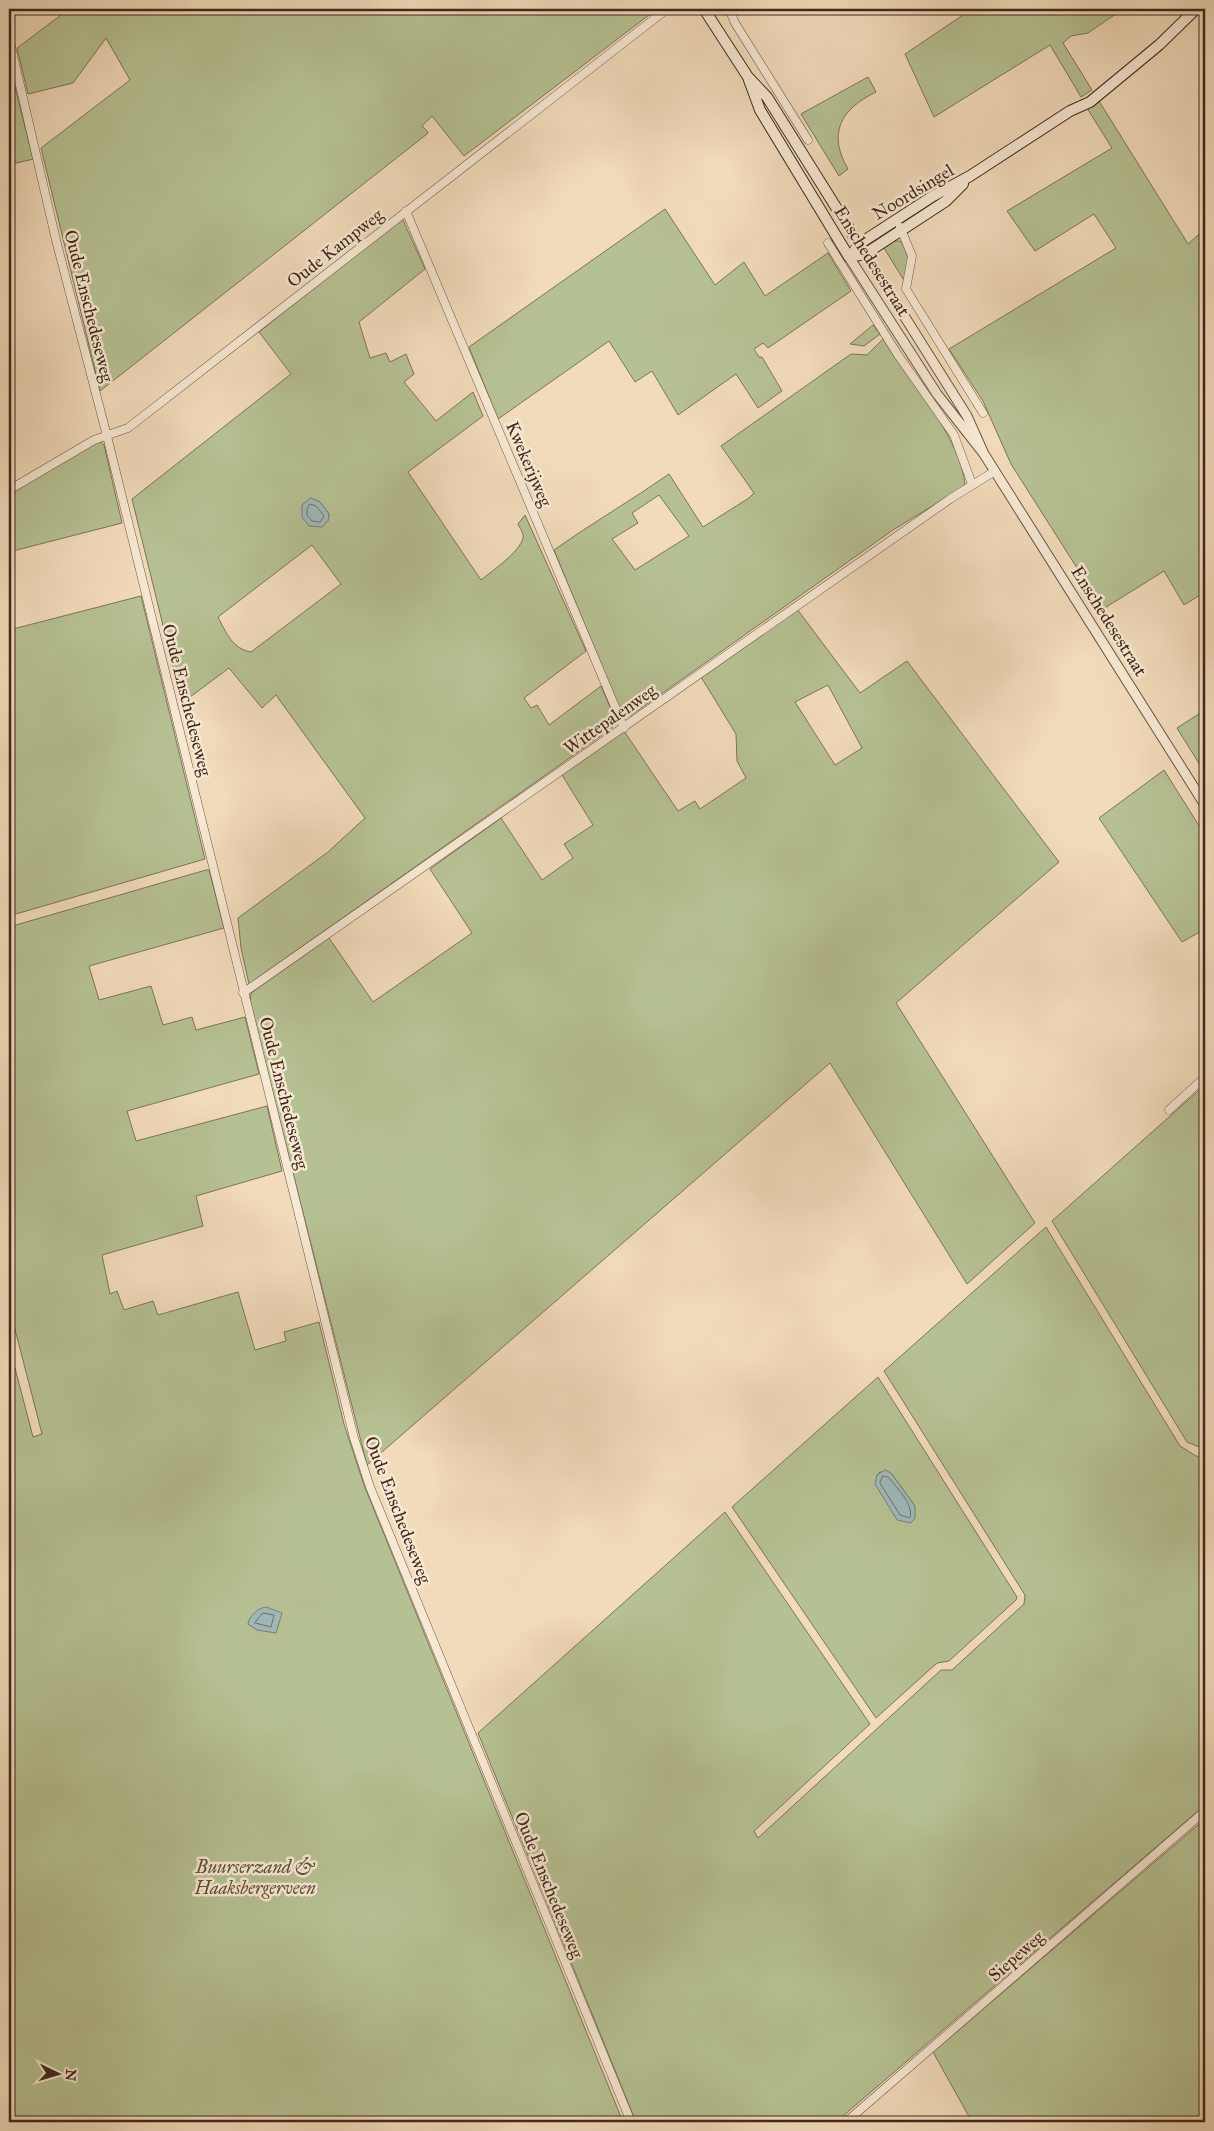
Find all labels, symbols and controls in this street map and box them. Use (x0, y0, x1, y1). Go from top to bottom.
street label: Noordsingel (868, 159, 958, 226)
street label: Enschedesestraat (829, 202, 915, 321)
street label: Oude Kampweg (283, 203, 388, 293)
street label: Oude Enschedeseweg (58, 228, 119, 385)
street label: Kwekerijweg (500, 418, 557, 511)
street label: Enschedesestraat (1066, 562, 1152, 681)
street label: Oude Enschedeseweg (156, 622, 217, 779)
street label: Wittepalenweg (559, 679, 662, 760)
street label: Oude Enschedeseweg (253, 1015, 314, 1172)
street label: Oude Enschedeseweg (359, 1433, 436, 1588)
street label: Oude Enschedeseweg (509, 1809, 589, 1962)
park label: Buurserzand & Haaksbergerveen (193, 1856, 316, 1899)
street label: Siepeweg (984, 1925, 1050, 1987)
north arrow (32, 2048, 82, 2098)
text: N (61, 2068, 79, 2082)

